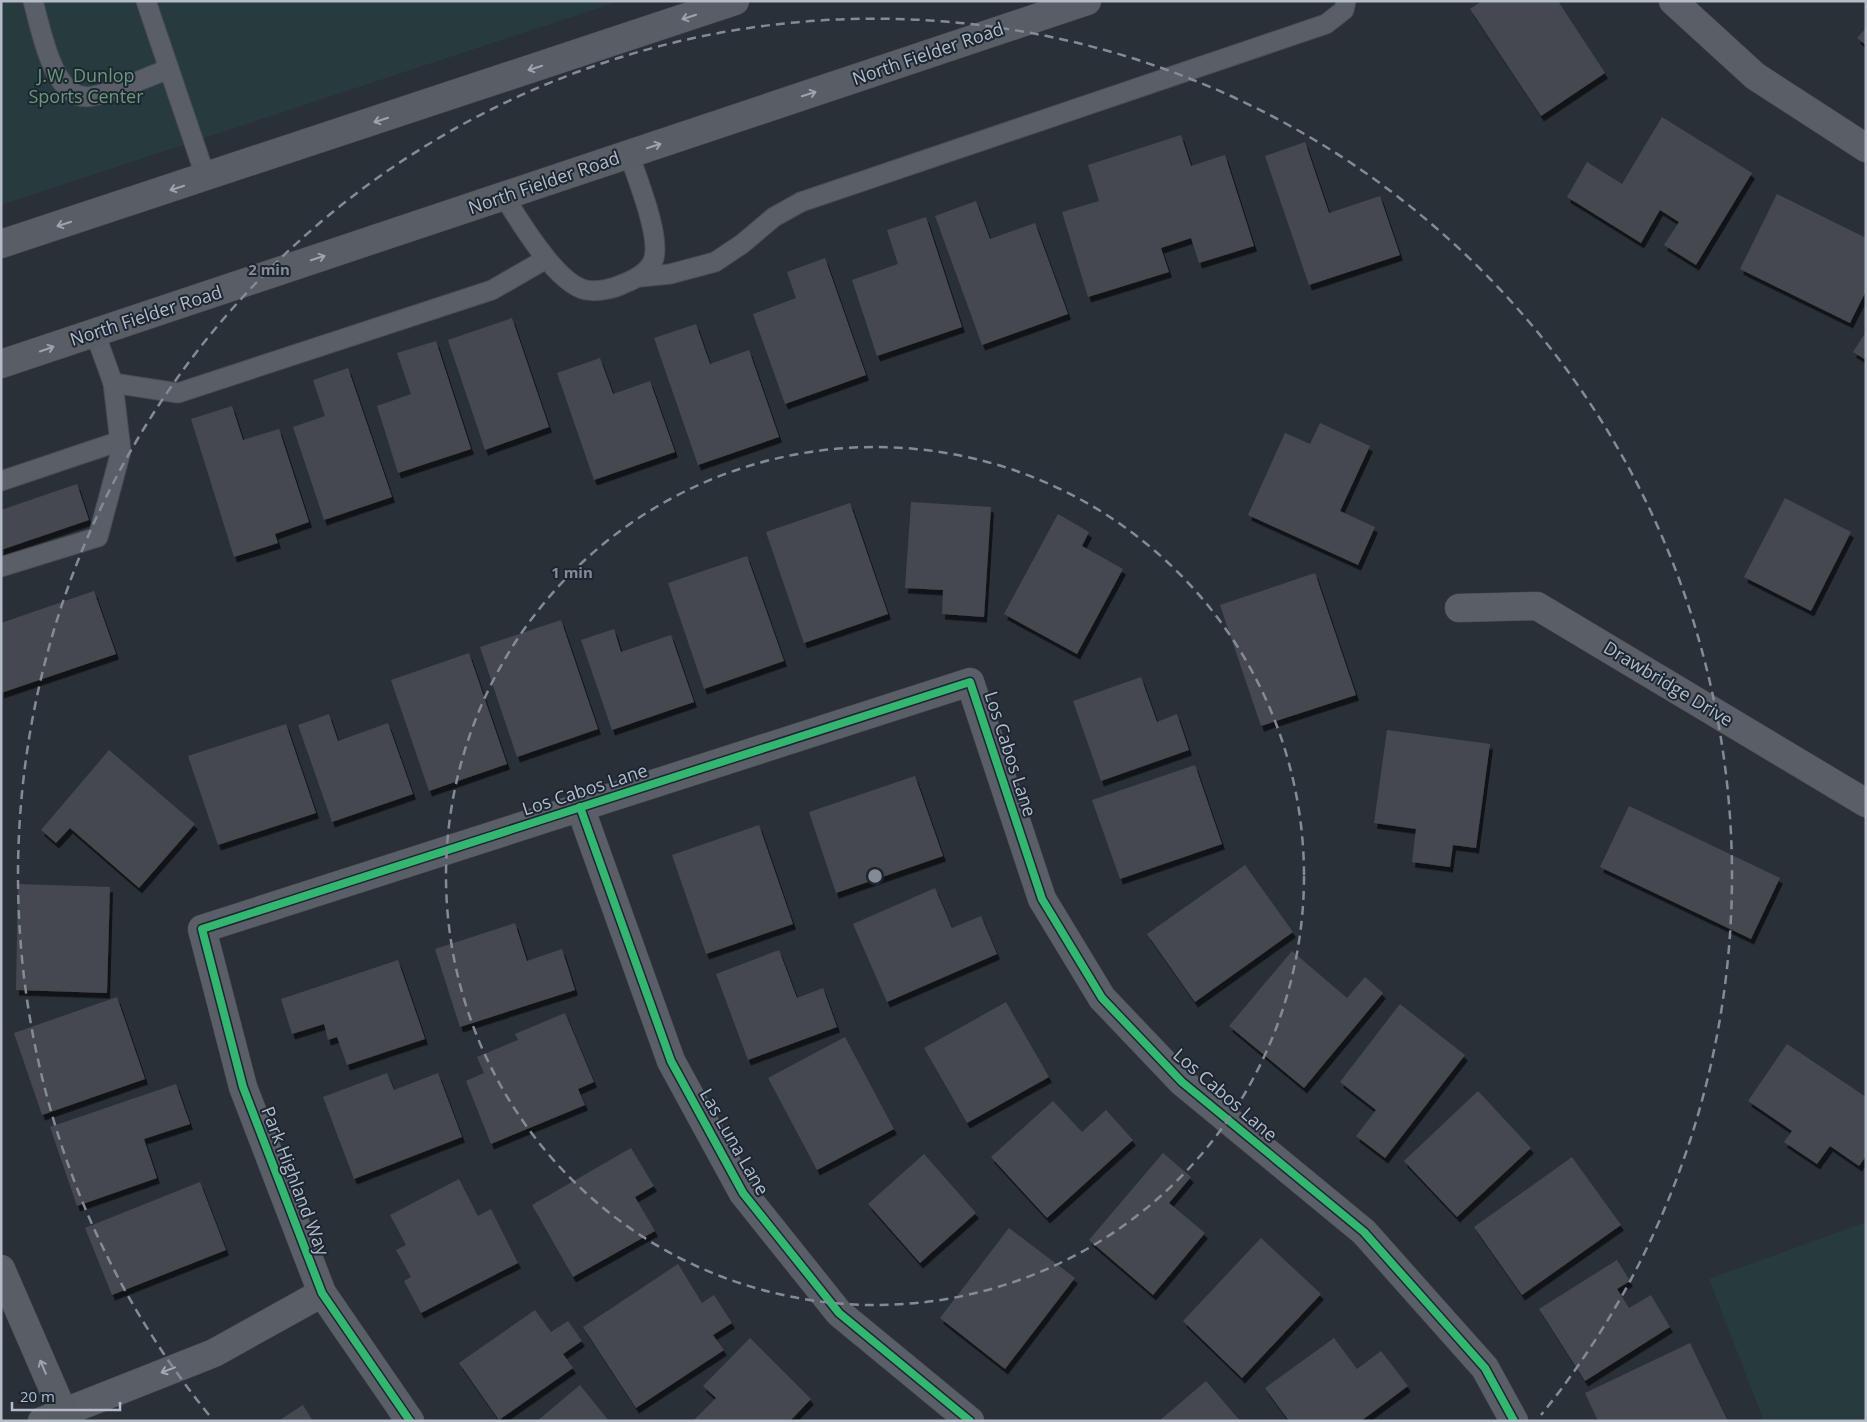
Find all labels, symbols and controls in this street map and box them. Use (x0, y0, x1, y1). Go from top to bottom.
one-way arrow (681, 12, 697, 22)
street label: North Fielder Road (849, 16, 1006, 90)
park label: J.W. Dunlop Sports Center (28, 63, 144, 108)
one-way arrow (527, 64, 543, 73)
one-way arrow (800, 89, 816, 99)
one-way arrow (373, 115, 389, 125)
one-way arrow (646, 141, 662, 150)
street label: North Fielder Road (465, 145, 622, 219)
one-way arrow (169, 183, 185, 193)
one-way arrow (57, 220, 73, 230)
one-way arrow (309, 253, 325, 263)
text: 2 min (248, 259, 290, 279)
street label: North Fielder Road (67, 279, 225, 351)
one-way arrow (39, 344, 55, 353)
text: 1 min (551, 562, 593, 582)
street label: Drawbridge Drive (1599, 635, 1738, 731)
street label: Los Cabos Lane (979, 688, 1043, 819)
street label: Los Cabos Lane (519, 757, 650, 821)
centre of rings (866, 867, 884, 885)
street label: Los Cabos Lane (1169, 1042, 1283, 1146)
street label: Las Luna Lane (695, 1084, 775, 1199)
street label: Park Highland Way (256, 1103, 336, 1260)
one-way arrow (38, 1360, 48, 1375)
one-way arrow (161, 1366, 176, 1376)
scale bar (12, 1380, 120, 1412)
text: 20 m (20, 1386, 55, 1406)

